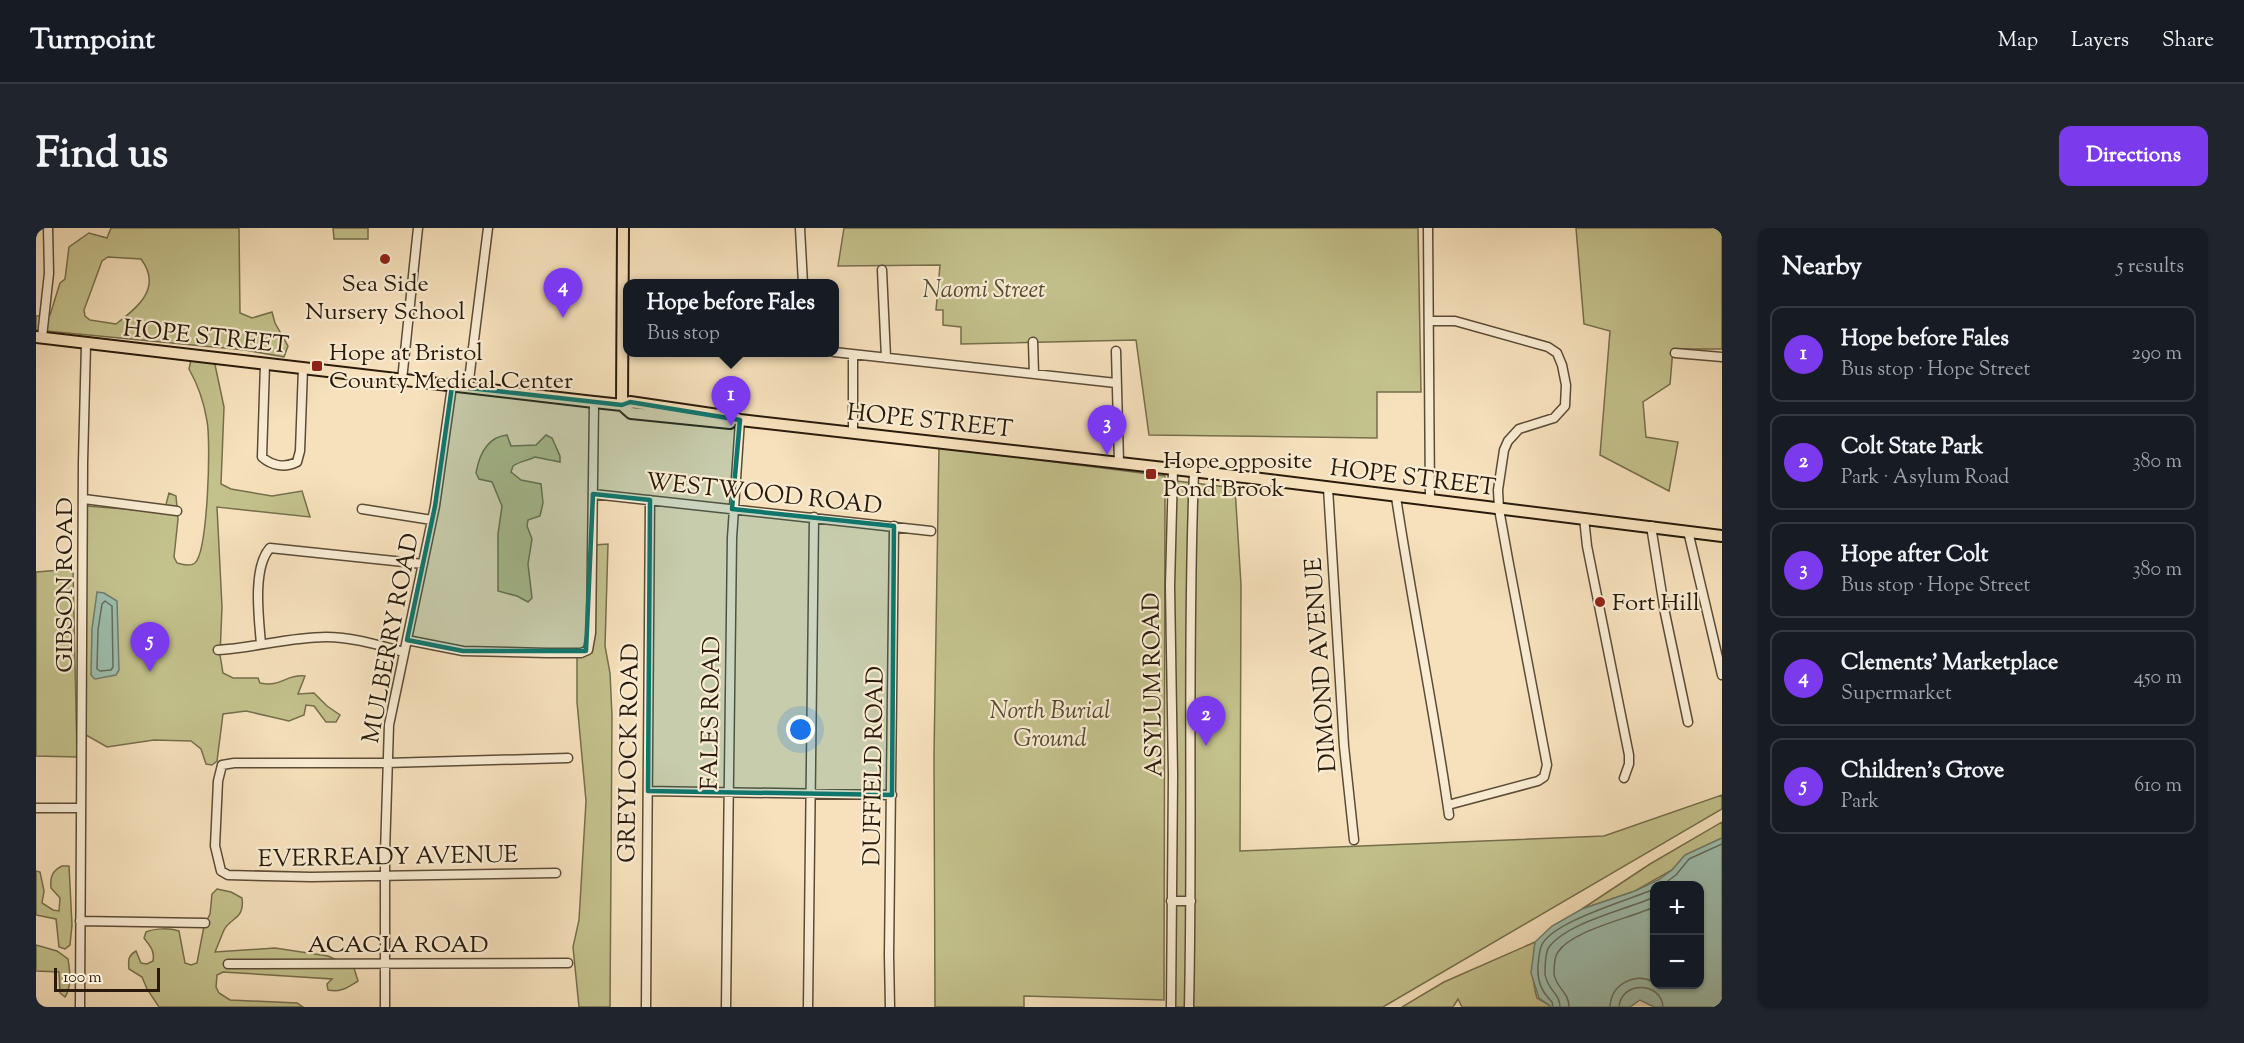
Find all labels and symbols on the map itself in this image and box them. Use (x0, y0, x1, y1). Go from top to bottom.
marker: Sea Side Nursery School (378, 252, 392, 266)
place label: Sea Side Nursery School (305, 268, 465, 330)
pin: 4 (544, 268, 582, 318)
park label: Naomi Street (923, 274, 1045, 308)
street label: HOPE STREET (121, 312, 291, 364)
place label: Hope at Bristol County Medical Center (329, 337, 573, 399)
marker: Hope at Bristol County Medical Center (310, 359, 324, 373)
pin: 1 (712, 376, 750, 426)
street label: HOPE STREET (845, 396, 1015, 448)
pin: 3 (1088, 406, 1126, 455)
place label: Hope opposite Pond Brook (1163, 445, 1312, 507)
street label: HOPE STREET (1328, 452, 1498, 506)
street label: WESTWOOD ROAD (644, 466, 884, 524)
marker: Hope opposite Pond Brook (1144, 467, 1158, 481)
street label: GIBSON ROAD (49, 497, 83, 673)
street label: MULBERRY ROAD (355, 530, 429, 746)
street label: DIMOND AVENUE (1297, 556, 1346, 773)
place label: Fort Hill (1612, 587, 1700, 621)
street label: ASYLUM ROAD (1135, 592, 1173, 778)
marker: Fort Hill (1593, 595, 1607, 609)
pin: 5 (130, 622, 170, 672)
street label: FALES ROAD (694, 636, 730, 790)
street label: GREYLOCK ROAD (611, 643, 649, 863)
street label: DUFFIELD ROAD (856, 666, 894, 867)
park label: North Burial Ground (989, 695, 1111, 757)
pin: 2 (1186, 696, 1226, 746)
your location (786, 715, 815, 744)
street label: EVERREADY AVENUE (258, 839, 519, 877)
street label: ACACIA ROAD (307, 929, 489, 963)
scale bar (54, 965, 160, 992)

